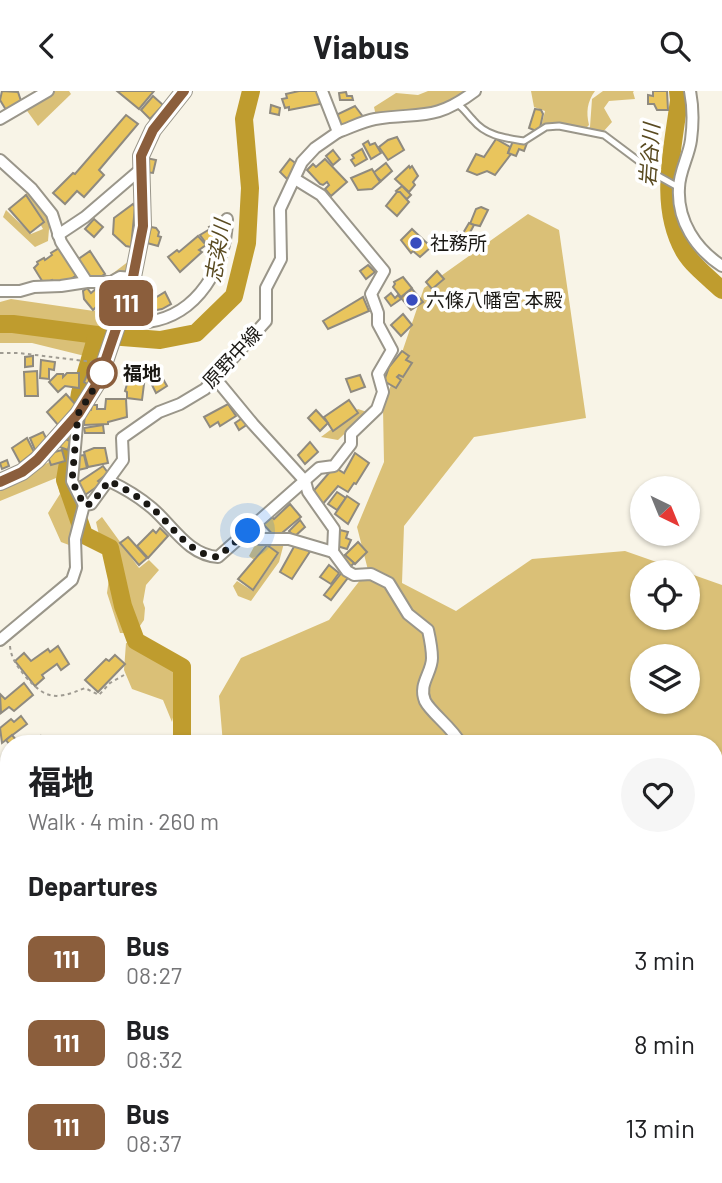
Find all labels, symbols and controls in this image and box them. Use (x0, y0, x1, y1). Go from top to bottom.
icon: back (28, 27, 66, 65)
text: Viabus (313, 27, 409, 65)
icon: search (656, 27, 694, 65)
water label: 岩谷川 (634, 121, 663, 187)
water label: 志染川 (199, 216, 234, 284)
place label: 社務所 (430, 231, 487, 254)
marker: 社務所 (408, 235, 424, 251)
line badge: 111 (86, 280, 166, 326)
text: 111 (113, 288, 139, 317)
place label: 六條八幡宮 本殿 (426, 288, 563, 311)
marker: 六條八幡宮 本殿 (404, 292, 420, 308)
street label: 原野中線 (197, 321, 266, 392)
marker: 福地 (87, 358, 117, 388)
place label: 福地 (123, 361, 161, 384)
north arrow (630, 476, 700, 546)
map controls (630, 476, 700, 714)
your location (230, 513, 265, 548)
button: locate (630, 560, 700, 630)
button: layers (630, 644, 700, 714)
button: heart (621, 758, 695, 832)
text: 福地 (28, 761, 94, 801)
text: Walk · 4 min · 260 m (28, 807, 219, 835)
text: Departures (28, 870, 158, 901)
text: Bus (126, 930, 169, 961)
text: 111 (54, 944, 79, 973)
text: 3 min (634, 944, 695, 975)
text: 08:27 (126, 961, 182, 989)
text: Bus (126, 1014, 169, 1045)
text: 111 (54, 1028, 79, 1057)
text: 8 min (634, 1028, 695, 1059)
text: 08:32 (126, 1045, 183, 1073)
text: Bus (126, 1098, 169, 1129)
text: 111 (54, 1112, 79, 1141)
text: 13 min (625, 1112, 695, 1143)
text: 08:37 (126, 1129, 182, 1157)

